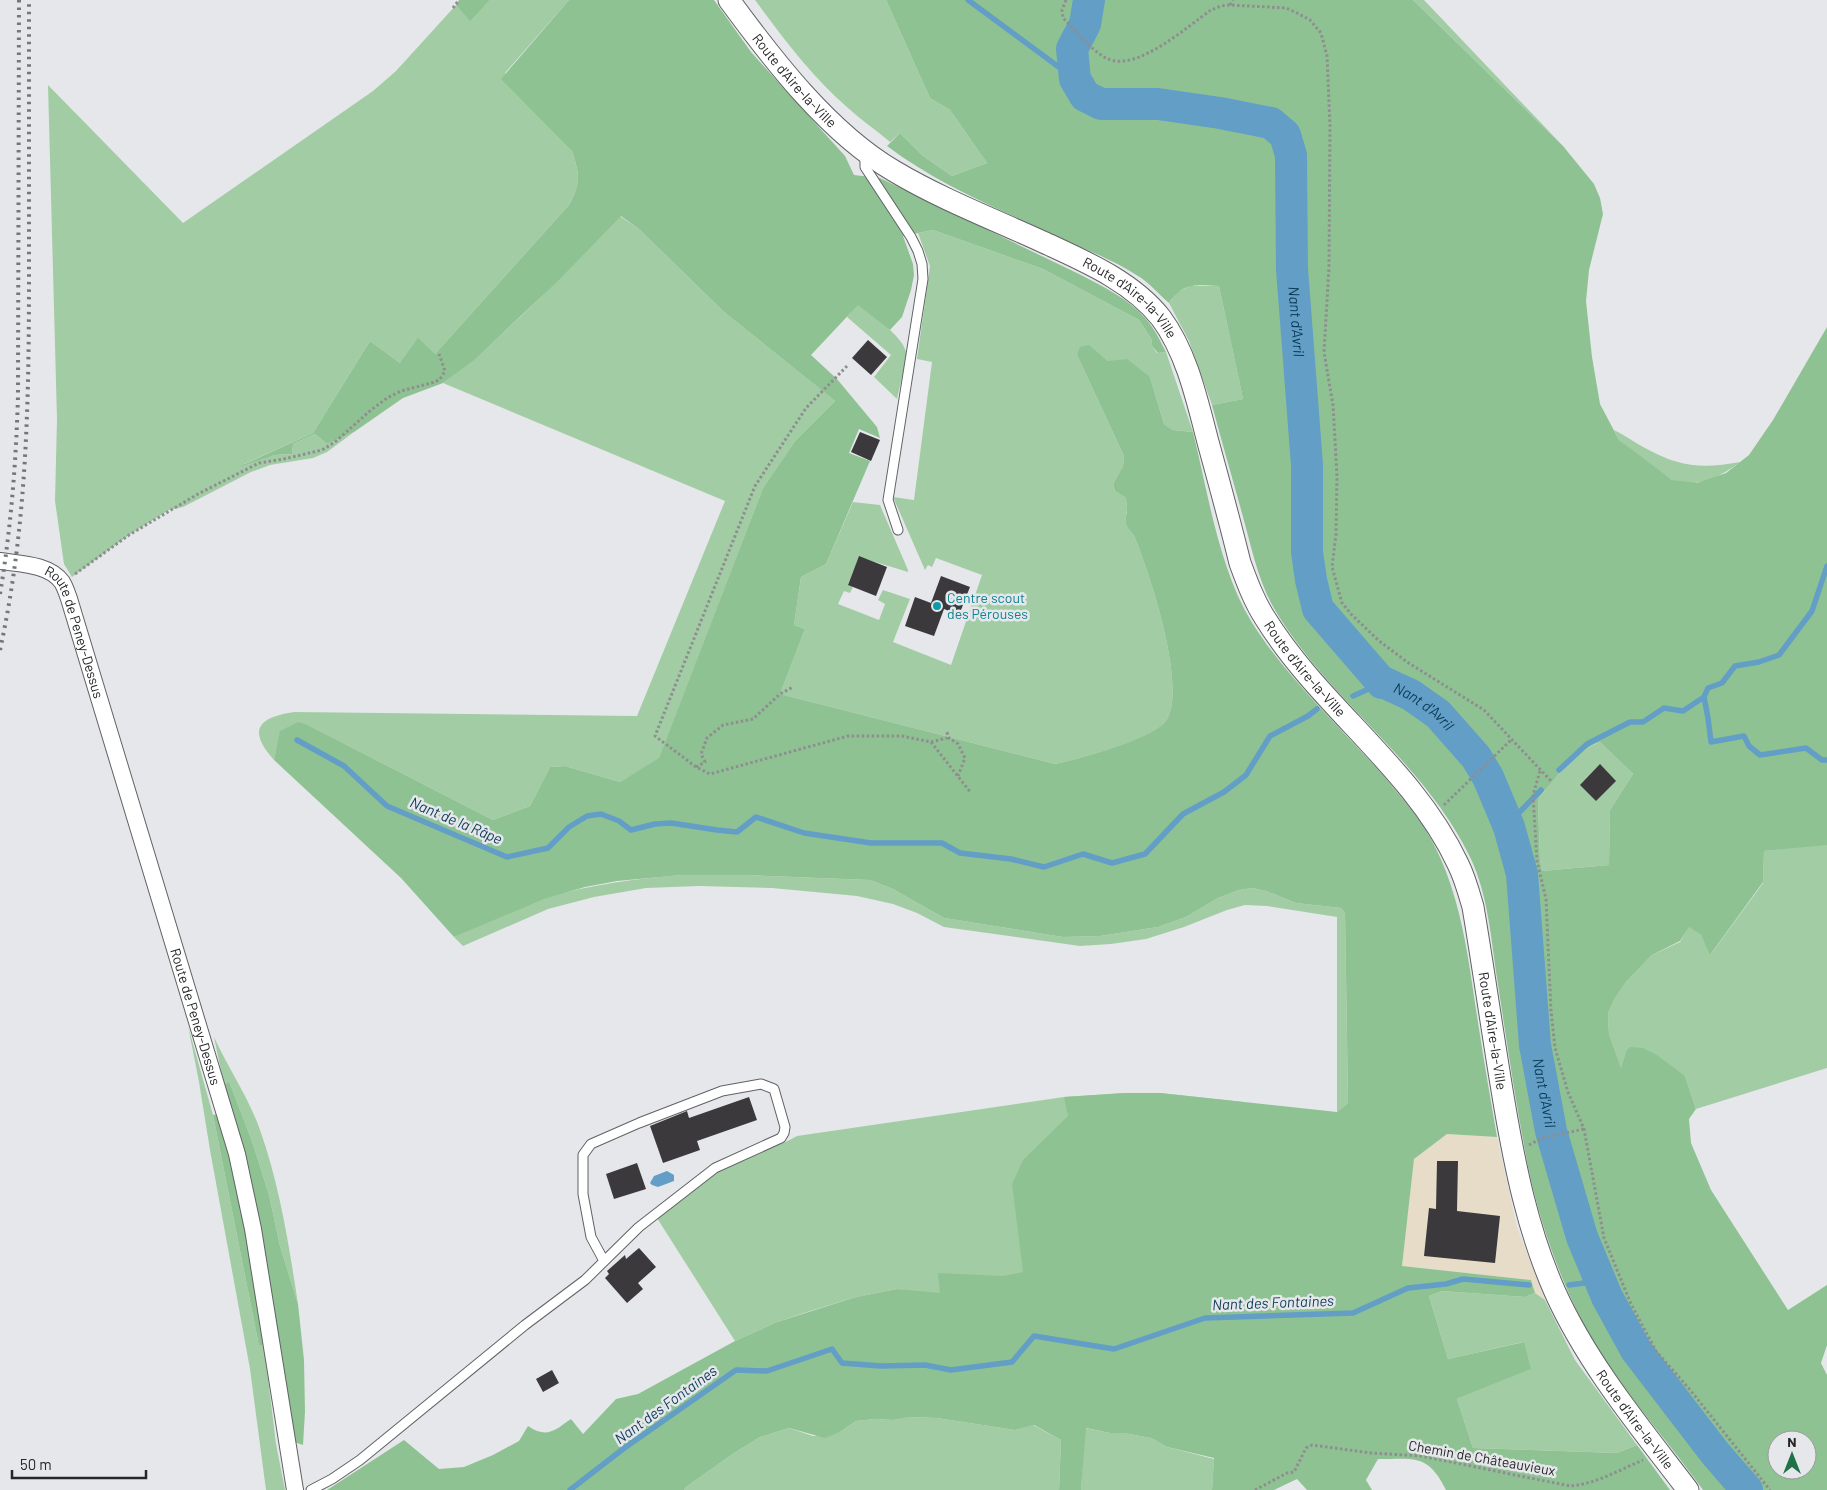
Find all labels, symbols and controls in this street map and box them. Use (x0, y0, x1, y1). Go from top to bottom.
street label: Route d'Aire-la-Ville (749, 30, 840, 131)
street label: Route d'Aire-la-Ville (1080, 253, 1181, 341)
water label: Nant d'Avril (1285, 286, 1309, 358)
street label: Route de Peney-Dessus (42, 562, 108, 701)
place label: Centre scout des Pérouses (947, 589, 1028, 622)
marker: Centre scout des Pérouses (931, 600, 943, 612)
street label: Route d'Aire-la-Ville (1261, 617, 1350, 720)
water label: Nant d'Avril (1391, 678, 1459, 734)
water label: Nant de la Râpe (407, 793, 506, 848)
street label: Route de Peney-Dessus (167, 946, 225, 1087)
street label: Route d'Aire-la-Ville (1476, 971, 1511, 1091)
water label: Nant d'Avril (1530, 1056, 1560, 1130)
water label: Nant des Fontaines (1212, 1291, 1334, 1313)
water label: Nant des Fontaines (611, 1361, 720, 1447)
street label: Route d'Aire-la-Ville (1593, 1366, 1678, 1472)
north arrow (1767, 1430, 1817, 1480)
text: N (1787, 1433, 1797, 1450)
street label: Chemin de Châteauvieux (1407, 1436, 1557, 1479)
scale bar (12, 1448, 146, 1480)
text: 50 m (20, 1455, 52, 1473)

